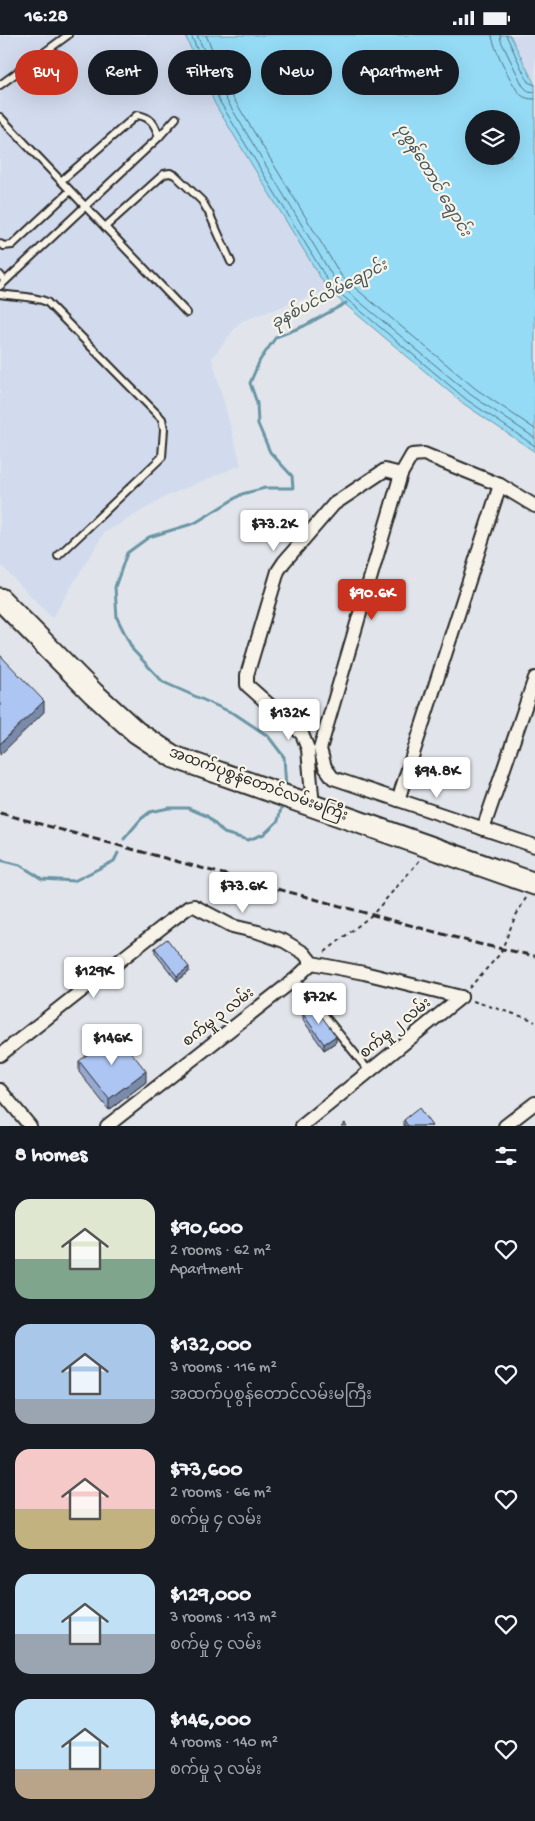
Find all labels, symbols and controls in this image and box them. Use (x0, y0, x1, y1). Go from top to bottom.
text: 16:28 (25, 6, 68, 29)
chip: Buy (15, 50, 78, 95)
chip: Rent (88, 50, 158, 95)
chip: Filters (168, 50, 251, 95)
chip: New (261, 50, 332, 95)
chip: Apartment (342, 50, 459, 95)
map controls (465, 110, 520, 165)
button: layers (465, 110, 520, 165)
water label: ပုစွန်တောင် ချောင်း (390, 119, 478, 243)
water label: ခုနစ်ပင်လိမ်ချောင်း (266, 252, 393, 336)
pin: $73.2K (233, 509, 315, 552)
text: $73.2K (251, 516, 297, 535)
pin: $90.6K (331, 579, 413, 621)
text: $90.6K (349, 585, 395, 604)
pin: $132K (254, 699, 324, 741)
text: $132K (270, 705, 308, 724)
street label: အထက်ပုစွန်တောင်လမ်းမကြီး (166, 741, 351, 827)
pin: $94.8K (396, 757, 478, 799)
text: $94.8K (414, 763, 460, 782)
pin: $73.6K (202, 871, 284, 914)
text: $73.6K (220, 878, 266, 897)
pin: $129K (59, 957, 129, 999)
text: $129K (75, 963, 113, 982)
street label: စက်မှု ၃ လမ်း (178, 982, 259, 1052)
pin: $72K (289, 983, 349, 1025)
text: $72K (303, 989, 335, 1008)
street label: စက်မှု ၂ လမ်း (355, 992, 436, 1064)
pin: $146K (77, 1023, 147, 1066)
text: $146K (93, 1030, 131, 1049)
icon: filters (492, 1142, 520, 1170)
text: 8 homes (15, 1144, 87, 1169)
text: $90,600 (170, 1217, 243, 1242)
icon: home (55, 1219, 115, 1279)
icon: heart (492, 1235, 520, 1263)
text: 2 rooms · 62 m² (170, 1242, 271, 1261)
text: Apartment (170, 1261, 242, 1280)
text: $132,000 (170, 1334, 251, 1359)
icon: home (55, 1344, 115, 1404)
text: 3 rooms · 116 m² (170, 1359, 277, 1378)
icon: heart (492, 1360, 520, 1388)
text: အထက်ပုစွန်တောင်လမ်းမကြီး (170, 1387, 372, 1406)
text: $73,600 (170, 1459, 242, 1484)
icon: home (55, 1469, 115, 1529)
text: 2 rooms · 66 m² (170, 1484, 271, 1503)
icon: heart (492, 1485, 520, 1513)
text: စက်မှု ၄ လမ်း (170, 1512, 261, 1531)
text: $129,000 (170, 1584, 251, 1609)
icon: home (55, 1594, 115, 1654)
text: 3 rooms · 113 m² (170, 1609, 277, 1628)
icon: heart (492, 1610, 520, 1638)
text: စက်မှု ၄ လမ်း (170, 1637, 261, 1656)
text: $146,000 (170, 1709, 251, 1734)
icon: home (55, 1719, 115, 1779)
text: 4 rooms · 140 m² (170, 1734, 278, 1753)
icon: heart (492, 1735, 520, 1763)
text: စက်မှု ၃ လမ်း (170, 1762, 261, 1781)

